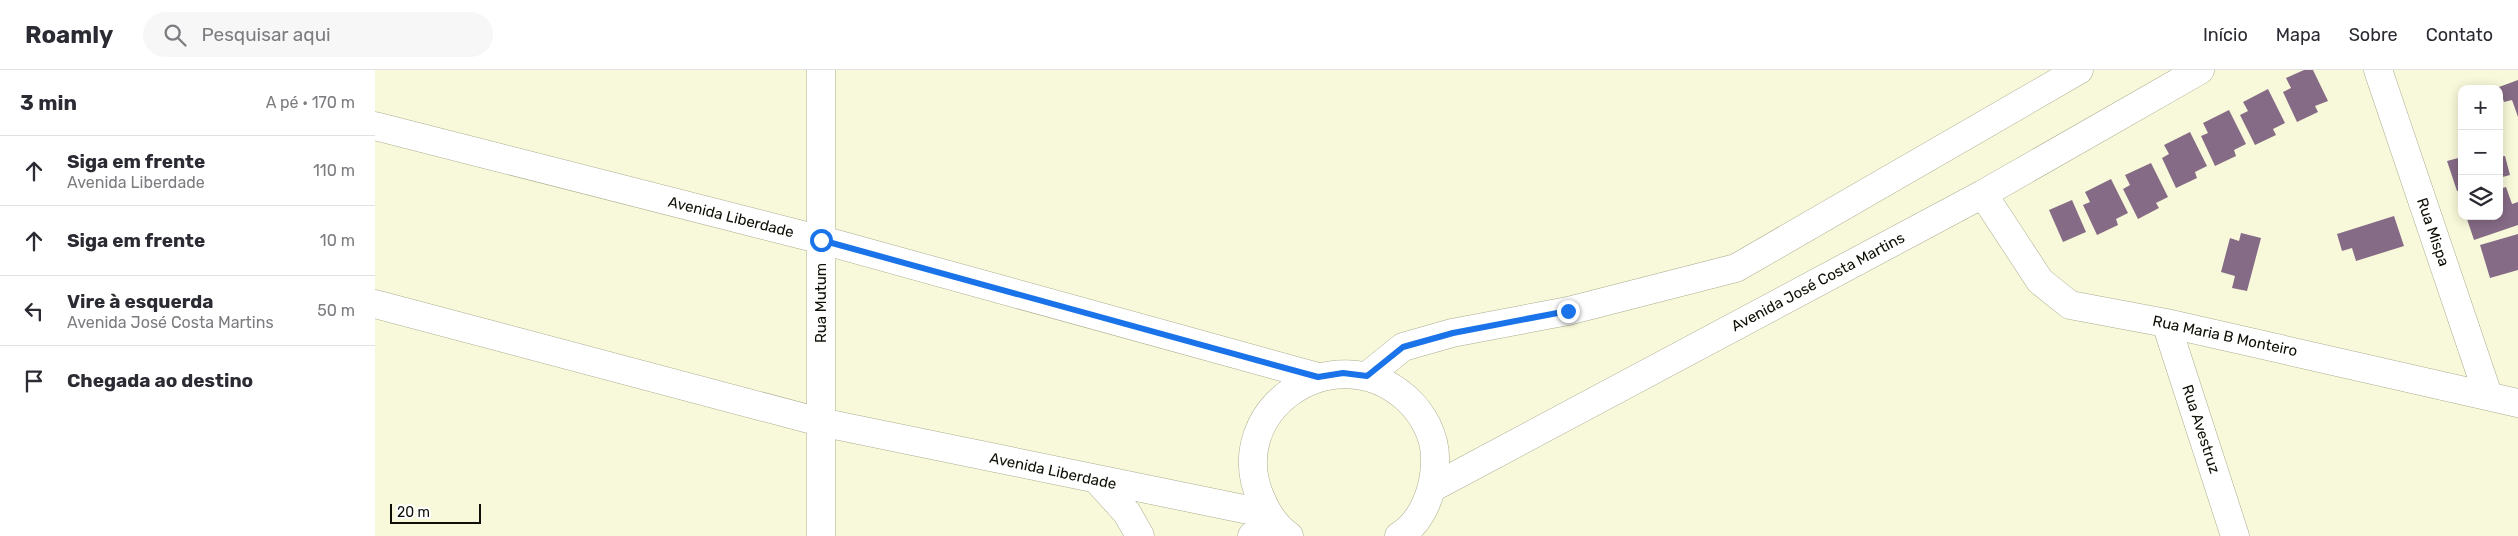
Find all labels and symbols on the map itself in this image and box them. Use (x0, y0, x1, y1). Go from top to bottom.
street label: Avenida Liberdade (666, 193, 796, 241)
street label: Rua Mispa (2413, 195, 2453, 269)
street label: Avenida José Costa Martins (1728, 228, 1908, 335)
route start (810, 229, 833, 252)
street label: Rua Mutum (812, 263, 830, 343)
route end (1557, 300, 1580, 323)
street label: Rua Maria B Monteiro (2151, 312, 2299, 360)
street label: Rua Avestruz (2178, 382, 2224, 476)
street label: Avenida Liberdade (988, 449, 1118, 493)
scale bar (390, 501, 481, 524)

